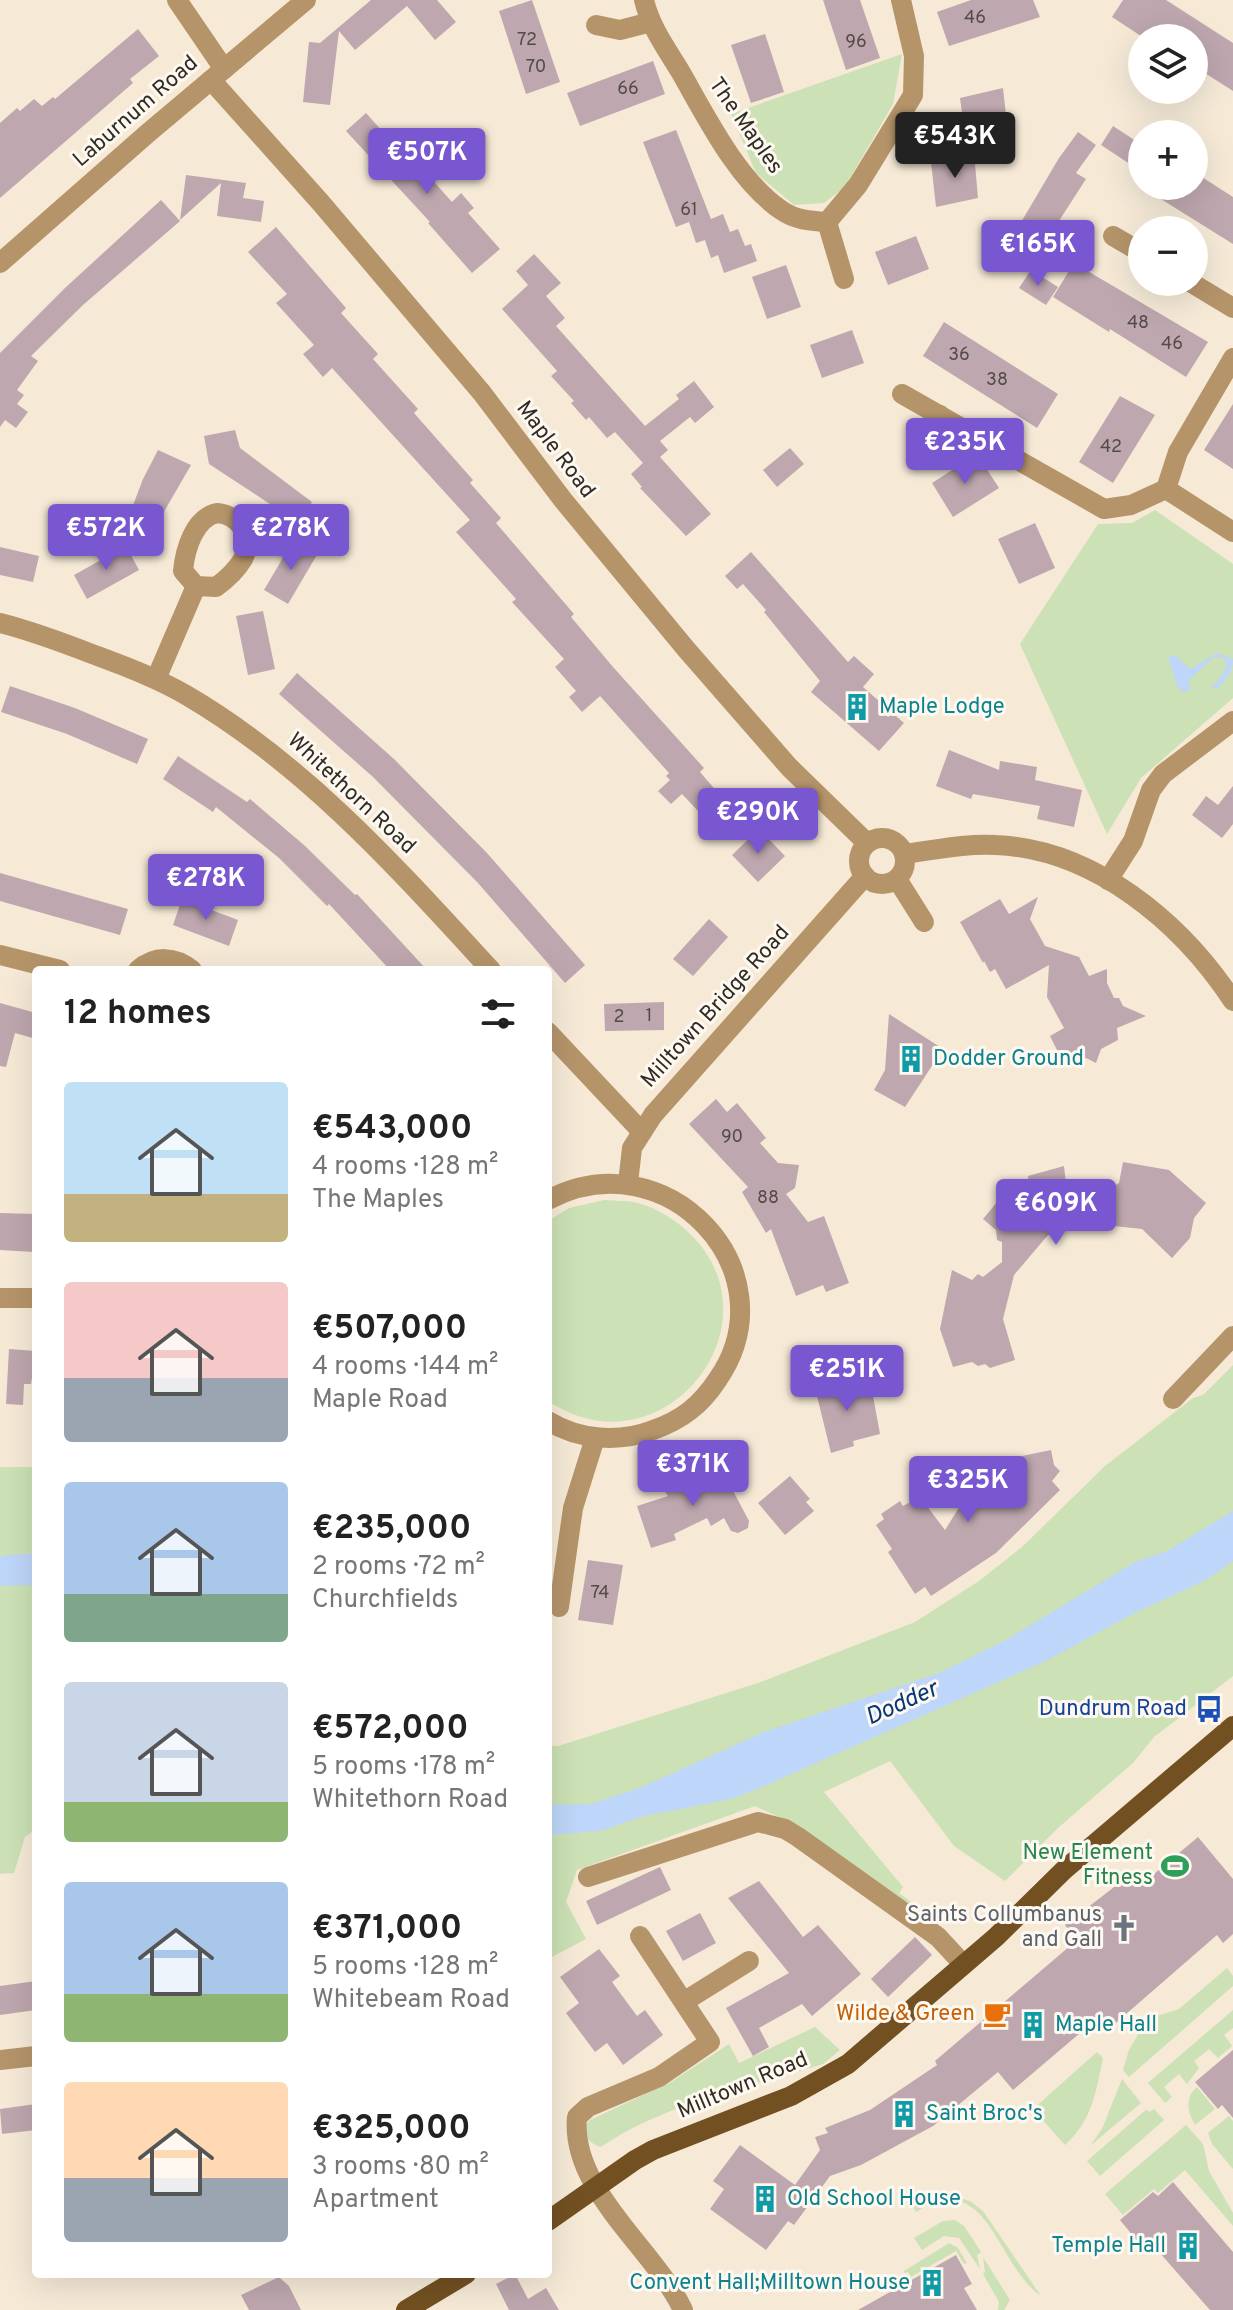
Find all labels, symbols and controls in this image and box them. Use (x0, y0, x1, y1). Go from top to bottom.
house number: 46 (964, 7, 986, 30)
map controls (1128, 24, 1208, 296)
button: layers (1128, 24, 1208, 104)
house number: 72 (517, 29, 537, 52)
house number: 96 (845, 31, 867, 54)
street label: Laburnum Road (68, 50, 204, 174)
house number: 70 (526, 56, 546, 79)
street label: The Maples (702, 73, 788, 179)
house number: 66 (617, 78, 639, 101)
pin: €543K (899, 112, 1011, 180)
button: + (1128, 120, 1208, 200)
text: €543K (913, 121, 997, 154)
pin: €507K (371, 128, 483, 196)
text: €507K (386, 137, 468, 170)
house number: 61 (680, 199, 698, 222)
button: − (1128, 216, 1208, 296)
pin: €165K (982, 220, 1094, 288)
text: €165K (999, 229, 1077, 262)
house number: 48 (1127, 312, 1149, 335)
house number: 46 (1161, 333, 1183, 356)
house number: 36 (948, 344, 970, 367)
house number: 38 (986, 369, 1008, 392)
street label: Maple Road (510, 396, 600, 504)
pin: €235K (909, 418, 1021, 486)
text: €235K (924, 427, 1006, 460)
house number: 42 (1100, 436, 1122, 459)
pin: €572K (50, 504, 162, 572)
pin: €278K (235, 504, 347, 572)
text: €572K (66, 513, 146, 546)
text: €278K (251, 513, 331, 546)
building icon: Maple Lodge (842, 692, 872, 722)
place label: Maple Lodge (879, 694, 1005, 721)
street label: Whitethorn Road (281, 728, 421, 860)
pin: €290K (702, 788, 814, 856)
text: €290K (716, 797, 800, 830)
pin: €278K (150, 854, 262, 922)
text: €278K (166, 863, 246, 896)
street label: Milltown Bridge Road (636, 920, 796, 1094)
icon: filters (476, 992, 520, 1036)
text: 12 homes (64, 993, 211, 1036)
house number: 1 (646, 1005, 652, 1028)
house number: 2 (613, 1006, 625, 1029)
building icon: Dodder Ground (896, 1044, 926, 1074)
place label: Dodder Ground (933, 1046, 1084, 1073)
text: €543,000 (312, 1108, 472, 1151)
icon: home (128, 1114, 224, 1210)
house number: 90 (721, 1126, 743, 1149)
text: 4 rooms · 128 m² (312, 1151, 499, 1184)
pin: €609K (1000, 1179, 1112, 1247)
text: The Maples (312, 1184, 444, 1217)
house number: 88 (757, 1187, 779, 1210)
text: €609K (1014, 1188, 1098, 1221)
text: €507,000 (312, 1308, 467, 1351)
icon: home (128, 1314, 224, 1410)
pin: €251K (791, 1345, 903, 1413)
text: 4 rooms · 144 m² (312, 1351, 498, 1384)
text: €251K (808, 1354, 886, 1387)
text: Maple Road (312, 1384, 448, 1417)
pin: €371K (637, 1440, 749, 1508)
text: €371K (656, 1449, 730, 1482)
pin: €325K (912, 1456, 1024, 1524)
text: €325K (927, 1465, 1009, 1498)
text: €235,000 (312, 1508, 471, 1551)
icon: home (128, 1514, 224, 1610)
text: 2 rooms · 72 m² (312, 1551, 485, 1584)
house number: 74 (591, 1582, 609, 1605)
text: Churchfields (312, 1584, 458, 1617)
water label: Dodder (861, 1674, 945, 1733)
bus stop icon: Dundrum Road (1194, 1694, 1224, 1724)
place label: Dundrum Road (1039, 1696, 1187, 1723)
text: €572,000 (312, 1708, 469, 1751)
icon: home (128, 1714, 224, 1810)
text: 5 rooms · 178 m² (312, 1751, 495, 1784)
text: Whitethorn Road (312, 1784, 508, 1817)
place label: New Element Fitness (1022, 1840, 1153, 1892)
sports icon: New Element Fitness (1160, 1851, 1190, 1881)
place label: Saints Collumbanus and Gall (907, 1902, 1102, 1954)
text: €371,000 (312, 1908, 462, 1951)
church icon: Saints Collumbanus and Gall (1109, 1913, 1139, 1943)
icon: home (128, 1914, 224, 2010)
text: 5 rooms · 128 m² (312, 1951, 499, 1984)
text: Whitebeam Road (312, 1984, 510, 2017)
cafe icon: Wilde & Green (982, 1999, 1012, 2029)
place label: Wilde & Green (836, 2001, 975, 2028)
building icon: Maple Hall (1018, 2010, 1048, 2040)
place label: Maple Hall (1055, 2012, 1157, 2039)
street label: Milltown Road (674, 2046, 812, 2126)
building icon: Saint Broc's (889, 2099, 919, 2129)
place label: Saint Broc's (926, 2101, 1043, 2128)
text: €325,000 (312, 2108, 471, 2151)
icon: home (128, 2114, 224, 2210)
text: 3 rooms · 80 m² (312, 2151, 489, 2184)
text: Apartment (312, 2184, 439, 2217)
building icon: Old School House (750, 2184, 780, 2214)
place label: Old School House (787, 2186, 961, 2213)
building icon: Temple Hall (1173, 2231, 1203, 2261)
place label: Temple Hall (1051, 2233, 1166, 2260)
building icon: Convent Hall;Milltown House (917, 2268, 947, 2298)
place label: Convent Hall;Milltown House (629, 2270, 910, 2297)

